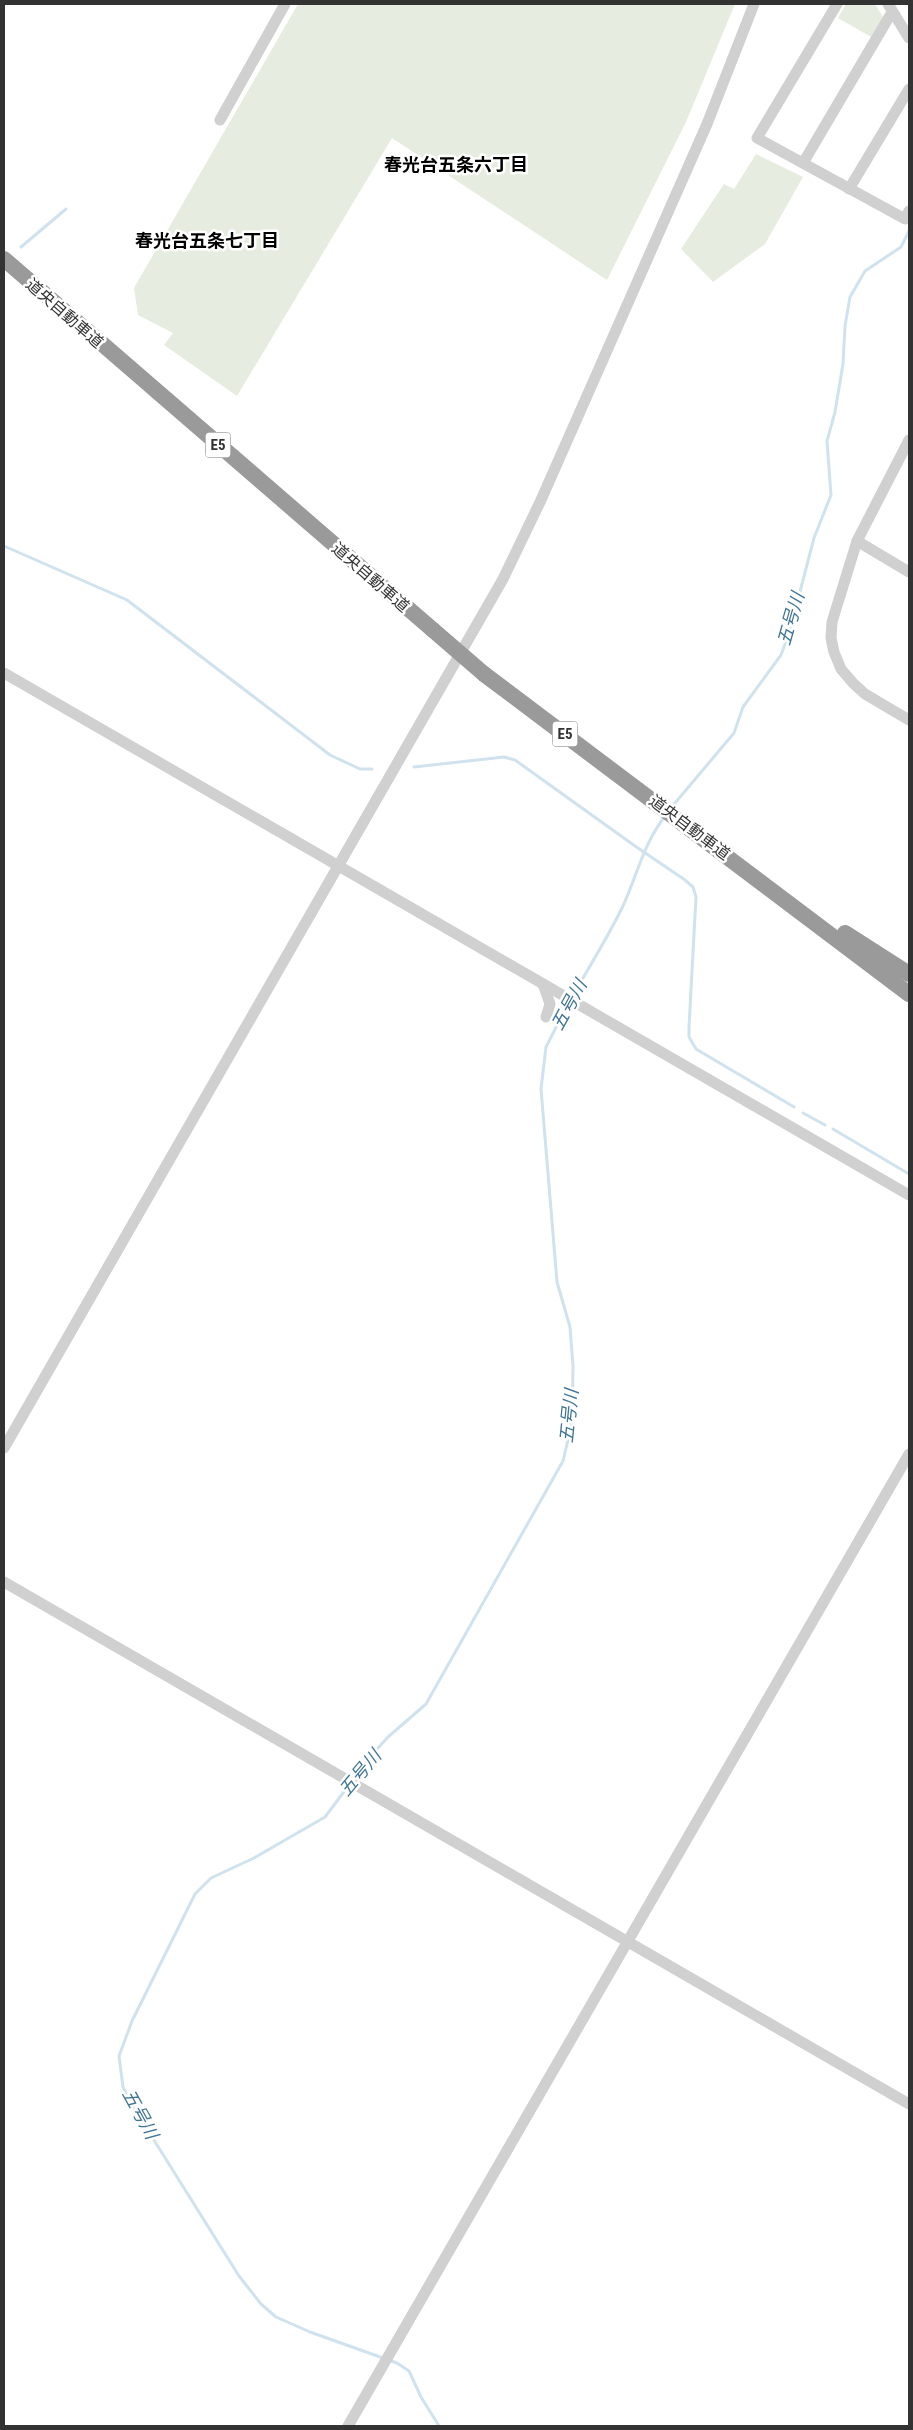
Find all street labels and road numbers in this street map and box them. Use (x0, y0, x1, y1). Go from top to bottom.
street label: 道央自動車道 (22, 275, 107, 352)
road number: E5 (206, 432, 230, 458)
street label: 道央自動車道 (328, 539, 413, 616)
road number: E5 (552, 722, 578, 746)
street label: 道央自動車道 (646, 791, 734, 864)

